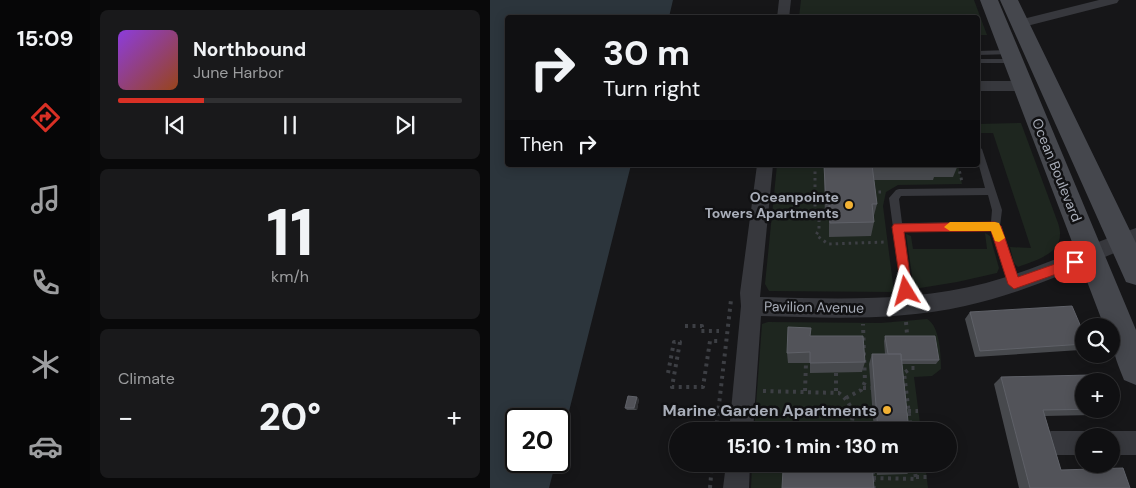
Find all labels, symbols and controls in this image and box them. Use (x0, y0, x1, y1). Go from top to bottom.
text: 15:09 (17, 24, 73, 53)
text: 30 m (603, 30, 690, 76)
icon: right (520, 35, 585, 100)
text: Northbound (193, 37, 306, 62)
text: June Harbor (193, 62, 284, 83)
text: Turn right (603, 74, 700, 103)
icon: directions (28, 100, 63, 135)
icon: previous (161, 111, 189, 139)
icon: pause (276, 111, 304, 139)
icon: next (391, 111, 419, 139)
street label: Ocean Boulevard (1028, 116, 1086, 224)
icon: right (573, 130, 601, 158)
text: Then (520, 132, 563, 157)
icon: music (28, 182, 63, 217)
place label: Oceanpointe Towers Apartments (705, 188, 839, 222)
text: 11 (266, 191, 314, 275)
marker: Oceanpointe Towers Apartments (843, 199, 855, 211)
pin (1054, 241, 1096, 283)
icon: arrive (1061, 248, 1089, 276)
position arrow (879, 264, 931, 316)
icon: phone (28, 265, 63, 300)
text: km/h (271, 266, 309, 287)
street label: Pavilion Avenue (764, 297, 864, 317)
map controls (1075, 318, 1120, 473)
button: search (1075, 318, 1120, 363)
icon: climate (28, 347, 63, 382)
text: Climate (118, 368, 175, 389)
button: + (1075, 373, 1120, 418)
text: 20° (259, 392, 321, 442)
text: − (118, 399, 133, 436)
text: + (447, 399, 462, 436)
place label: Marine Garden Apartments (663, 400, 877, 421)
marker: Marine Garden Apartments (881, 404, 893, 416)
speed limit sign: 20 (505, 408, 570, 473)
button: − (1075, 428, 1120, 473)
icon: car (28, 429, 63, 464)
text: 15:10 · 1 min · 130 m (727, 434, 899, 459)

